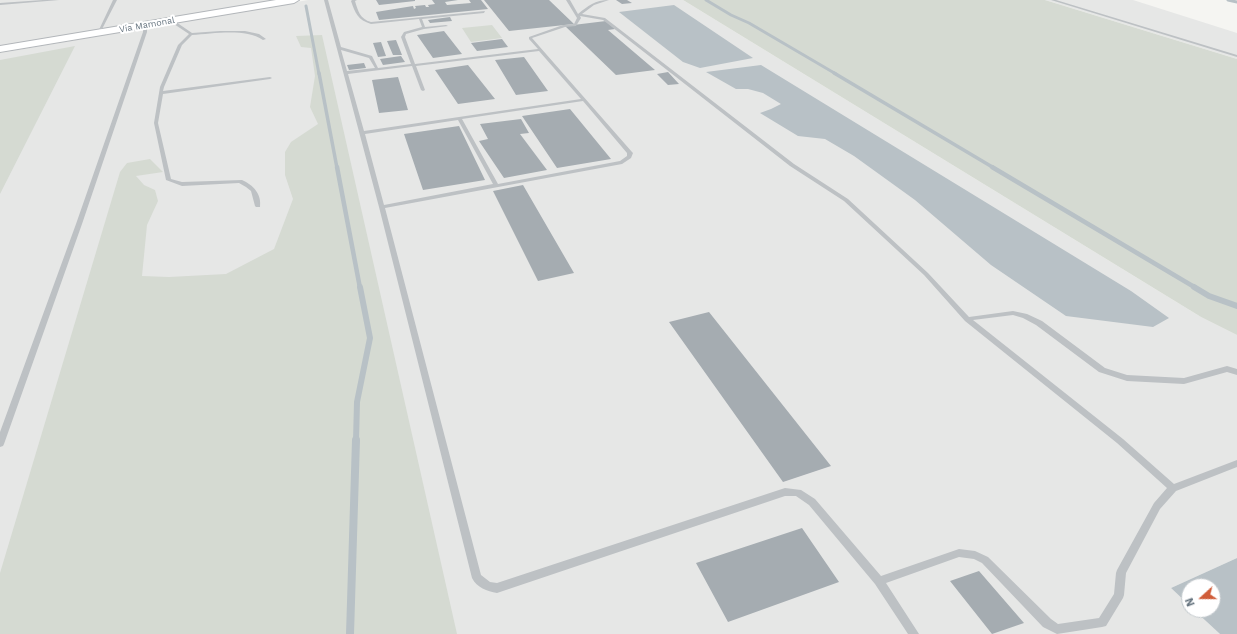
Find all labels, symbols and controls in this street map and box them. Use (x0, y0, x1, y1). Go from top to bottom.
street label: Vía Mamonal (118, 15, 176, 35)
north arrow (1181, 578, 1221, 618)
text: N (1183, 596, 1198, 608)

